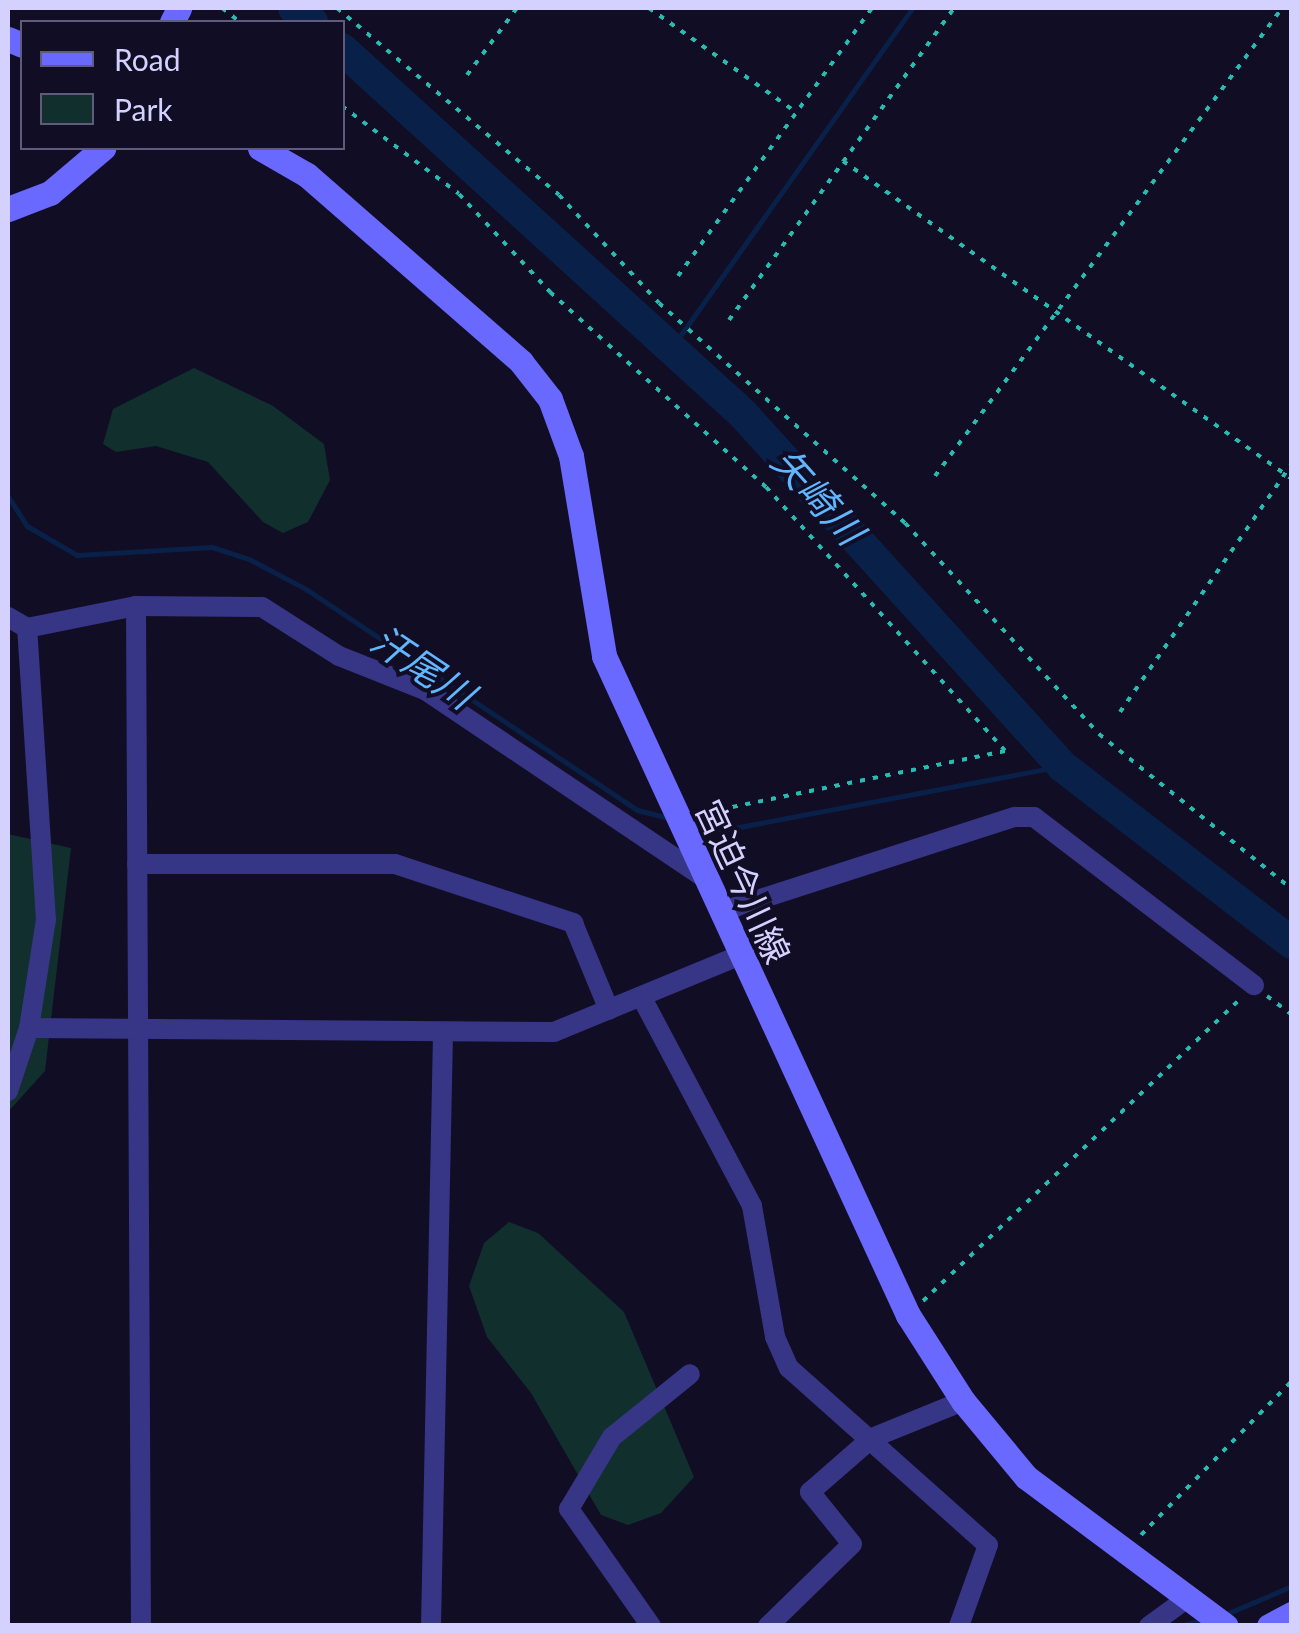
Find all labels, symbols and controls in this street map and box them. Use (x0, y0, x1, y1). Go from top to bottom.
legend (20, 20, 345, 150)
text: Road (114, 41, 181, 77)
text: Park (114, 91, 173, 127)
water label: 矢崎川 (763, 438, 873, 554)
water label: 汗尾川 (363, 616, 483, 718)
street label: 宮迫今川線 (688, 793, 800, 969)

